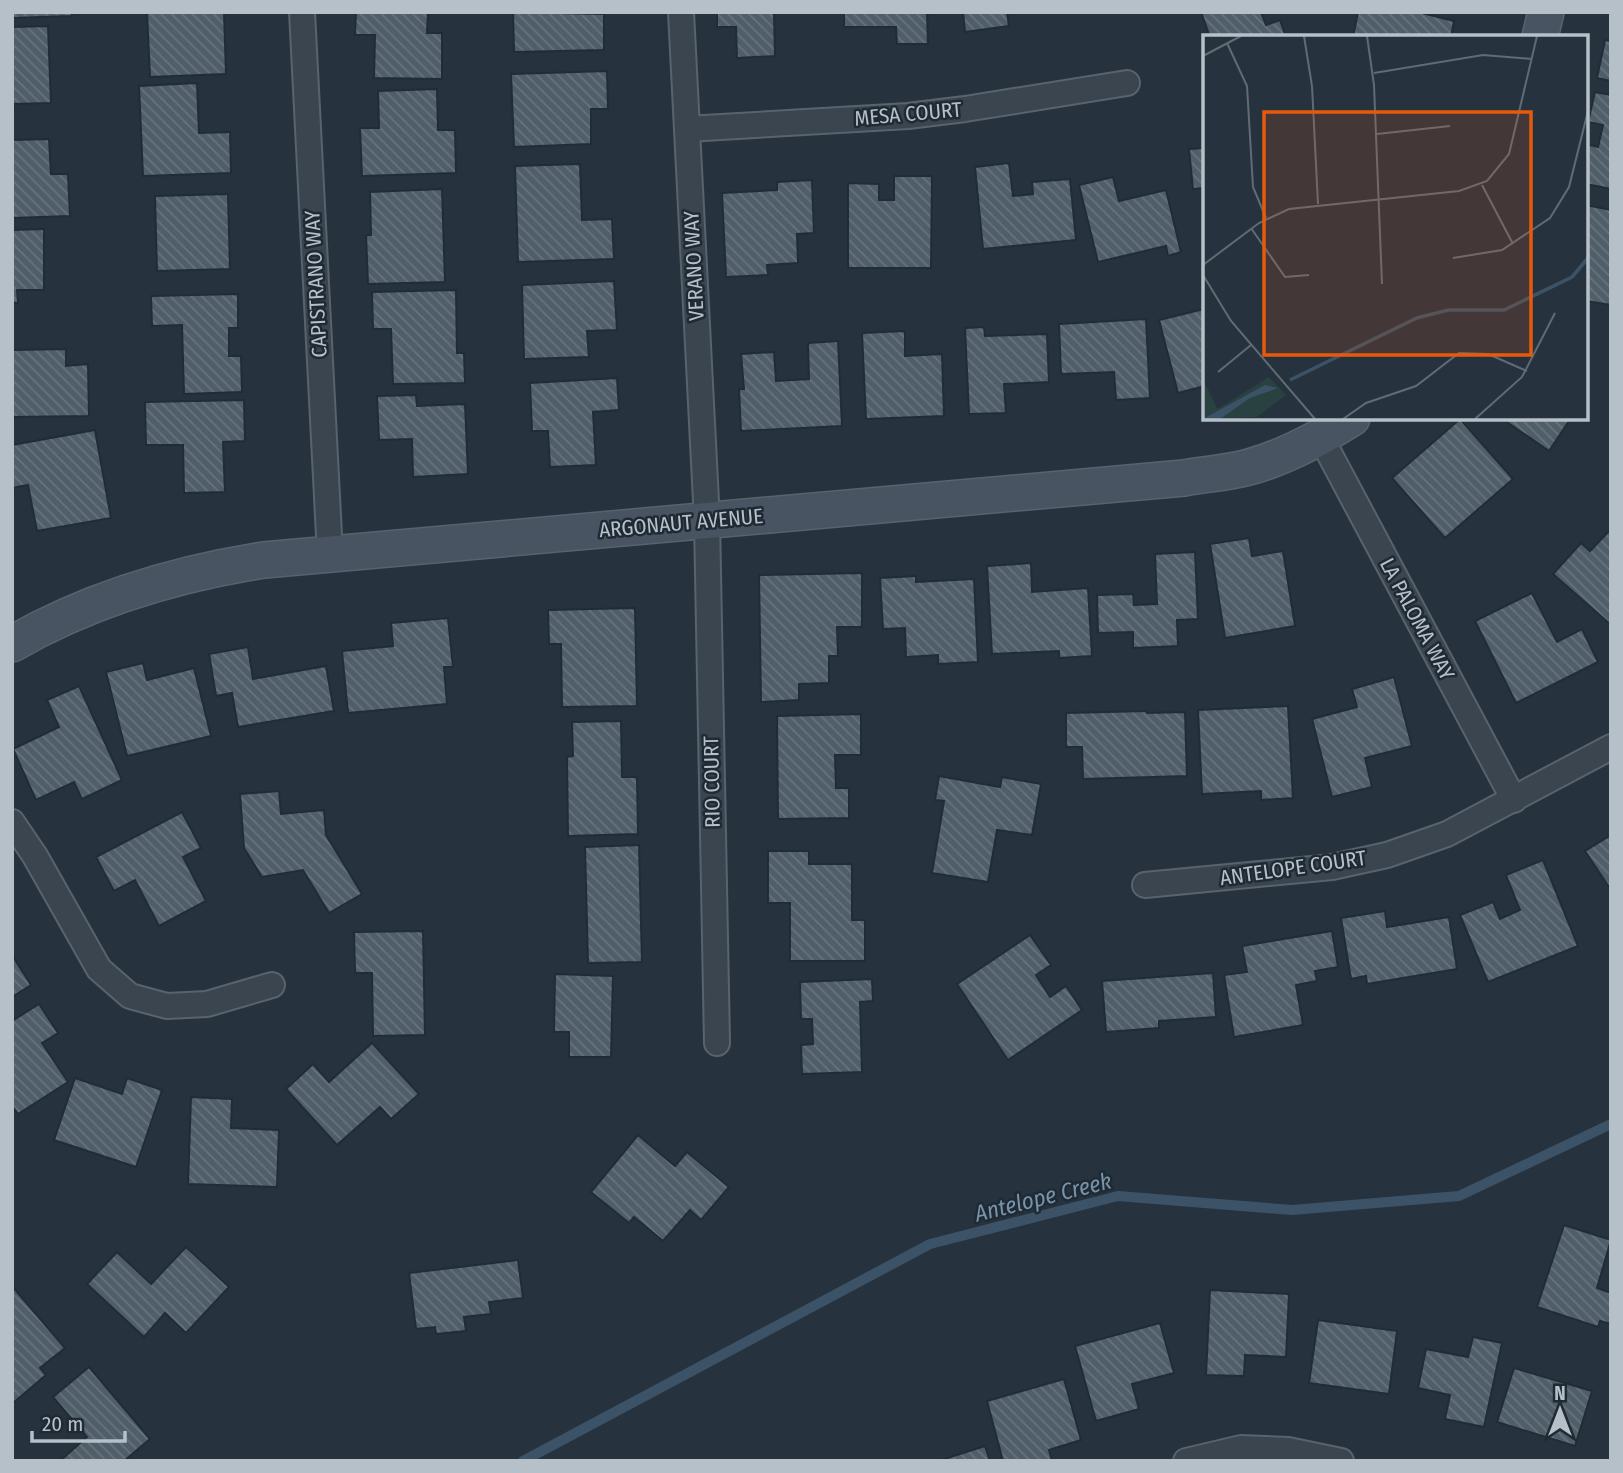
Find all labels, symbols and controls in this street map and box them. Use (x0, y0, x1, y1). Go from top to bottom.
inset map (1203, 35, 1588, 420)
street label: MESA COURT (853, 96, 963, 132)
street label: CAPISTRANO WAY (299, 209, 333, 358)
street label: VERANO WAY (678, 210, 710, 322)
street label: ARGONAUT AVENUE (598, 503, 764, 543)
street label: LA PALOMA WAY (1374, 553, 1460, 685)
street label: RIO COURT (698, 736, 726, 828)
street label: ANTELOPE COURT (1218, 845, 1368, 891)
water label: Antelope Creek (971, 1166, 1114, 1228)
north arrow (1525, 1375, 1595, 1445)
text: N (1554, 1382, 1566, 1405)
scale bar (32, 1400, 124, 1444)
text: 20 m (42, 1411, 83, 1437)

